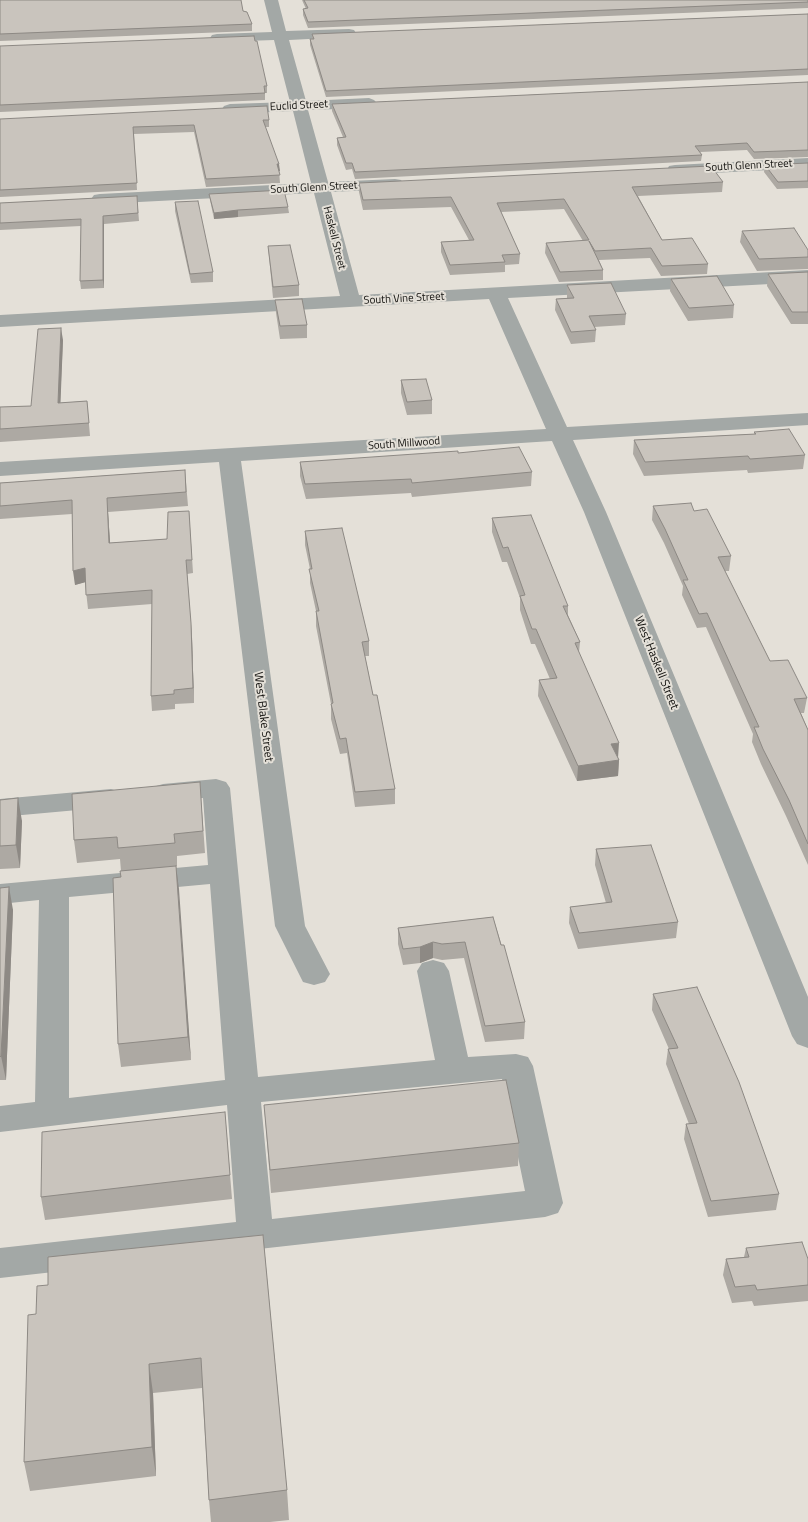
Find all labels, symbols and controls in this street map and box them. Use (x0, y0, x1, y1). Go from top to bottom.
street label: Euclid Street (270, 98, 328, 114)
street label: South Glenn Street (705, 157, 793, 175)
street label: South Glenn Street (270, 179, 358, 197)
street label: Haskell Street (320, 205, 348, 271)
street label: South Vine Street (363, 290, 445, 308)
street label: South Millwood (367, 435, 441, 453)
street label: West Haskell Street (631, 614, 681, 712)
street label: West Blake Street (250, 671, 276, 763)

